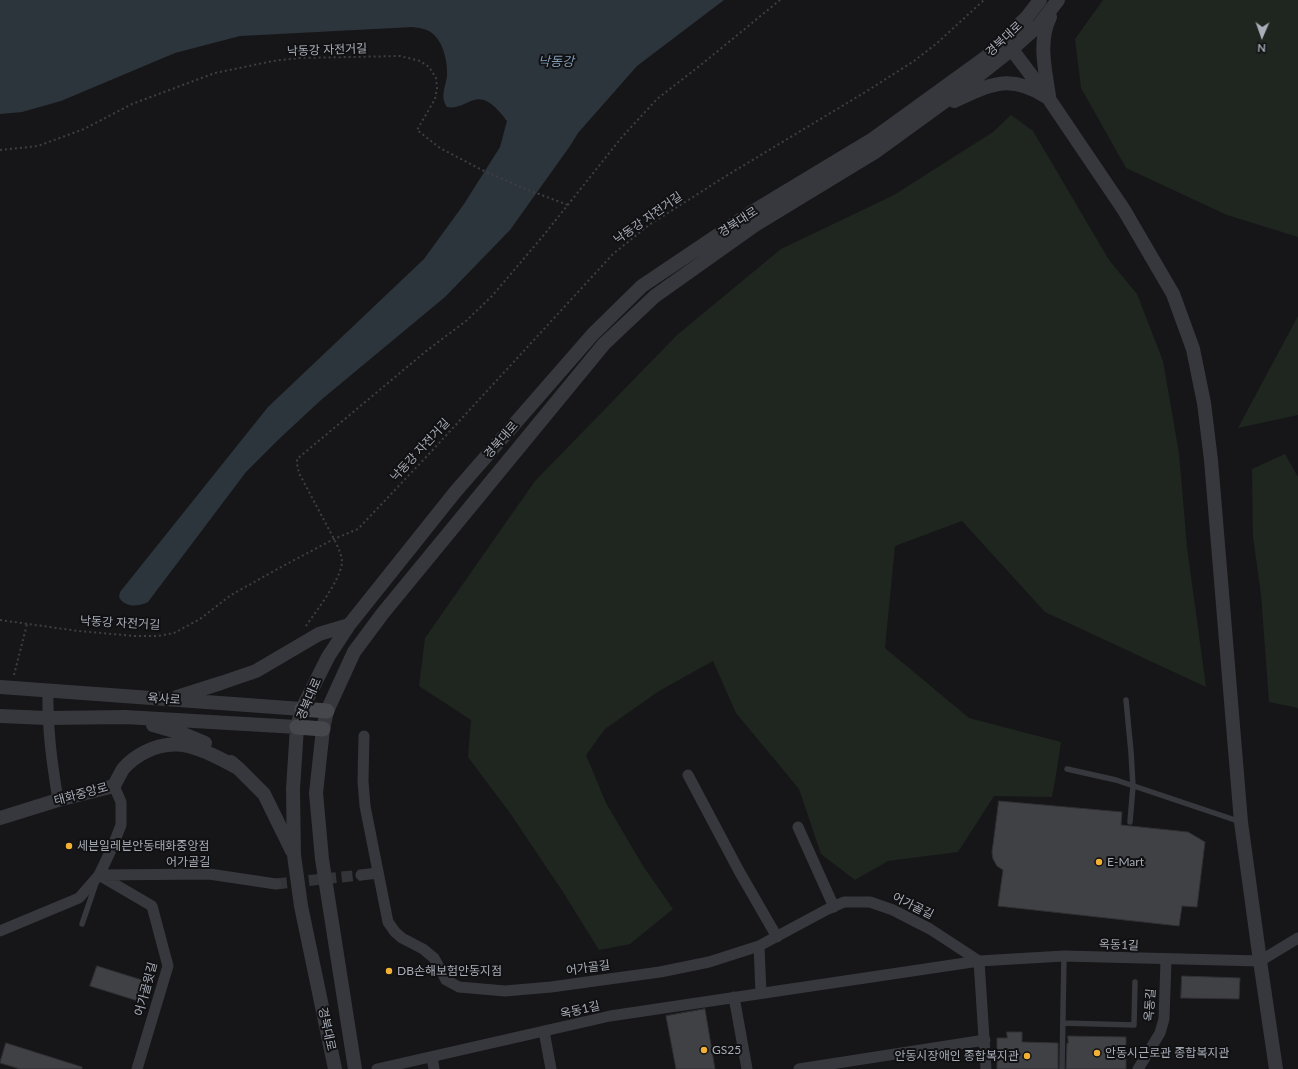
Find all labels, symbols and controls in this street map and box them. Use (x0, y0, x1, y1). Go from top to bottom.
north arrow (1242, 16, 1282, 56)
street label: 경북대로 (983, 19, 1025, 59)
street label: 낙동강 자전거길 (287, 41, 367, 59)
text: N (1257, 42, 1266, 55)
water label: 낙동강 (538, 54, 574, 70)
street label: 낙동강 자전거길 (611, 189, 685, 247)
street label: 경북대로 (716, 204, 760, 240)
street label: 낙동강 자전거길 (387, 416, 453, 484)
street label: 경북대로 (481, 419, 521, 461)
street label: 낙동강 자전거길 (80, 614, 160, 632)
street label: 경북대로 (294, 676, 324, 722)
street label: 육사로 (147, 691, 181, 707)
street label: 태화중앙로 (52, 780, 110, 808)
place label: 세븐일레븐안동태화중앙점 (77, 839, 209, 853)
marker: 세븐일레븐안동태화중앙점 (64, 841, 74, 851)
street label: 어가골길 (166, 855, 210, 869)
place label: E-Mart (1107, 855, 1144, 869)
marker: E-Mart (1094, 857, 1104, 867)
street label: 어가골길 (890, 890, 936, 922)
street label: 옥동1길 (1099, 937, 1139, 953)
street label: 어가골길 (565, 958, 611, 978)
street label: 어가골윗길 (132, 960, 160, 1018)
place label: DB손해보험안동지점 (397, 964, 502, 978)
marker: DB손해보험안동지점 (384, 966, 394, 976)
street label: 옥동길 (1142, 988, 1158, 1022)
street label: 옥동1길 (559, 998, 601, 1022)
street label: 경북대로 (315, 1006, 339, 1052)
place label: GS25 (712, 1043, 741, 1057)
marker: GS25 (699, 1045, 709, 1055)
place label: 안동시근로관 종합복지관 (1105, 1046, 1230, 1060)
marker: 안동시근로관 종합복지관 (1092, 1048, 1102, 1058)
place label: 안동시장애인 종합복지관 (894, 1049, 1019, 1063)
marker: 안동시장애인 종합복지관 (1022, 1051, 1032, 1061)

